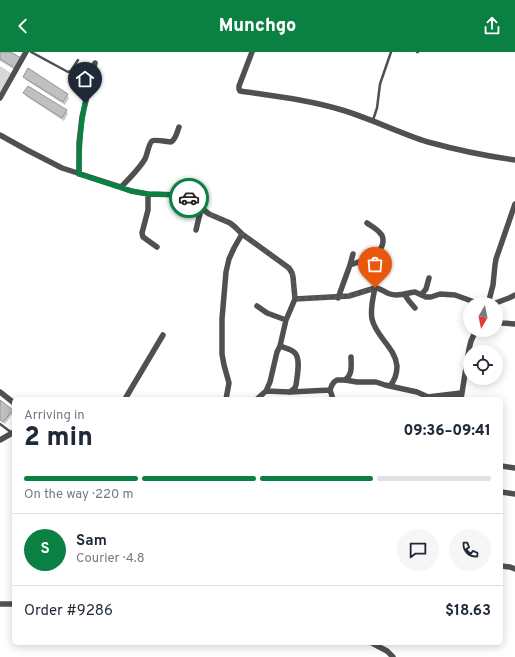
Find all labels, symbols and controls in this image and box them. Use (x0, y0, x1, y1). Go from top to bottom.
icon: back (12, 15, 34, 37)
text: Munchgo (219, 15, 296, 38)
icon: share (481, 15, 503, 37)
pin (68, 62, 102, 103)
icon: home (74, 68, 96, 90)
courier (169, 178, 209, 218)
icon: car (178, 187, 200, 209)
pin (358, 247, 392, 288)
icon: bag (364, 253, 386, 275)
north arrow (463, 297, 503, 337)
map controls (463, 297, 503, 385)
button: locate (463, 345, 503, 385)
text: Arriving in (24, 408, 85, 424)
text: 2 min (24, 422, 93, 455)
text: 09:36–09:41 (403, 422, 491, 441)
text: On the way · 220 m (24, 487, 133, 503)
button: chat (397, 529, 439, 571)
button: phone (449, 529, 491, 571)
text: Sam (76, 532, 107, 551)
text: S (40, 540, 50, 559)
text: Courier · 4.8 (76, 551, 145, 567)
text: Order #9286 (24, 602, 113, 621)
text: $18.63 (445, 602, 491, 621)

